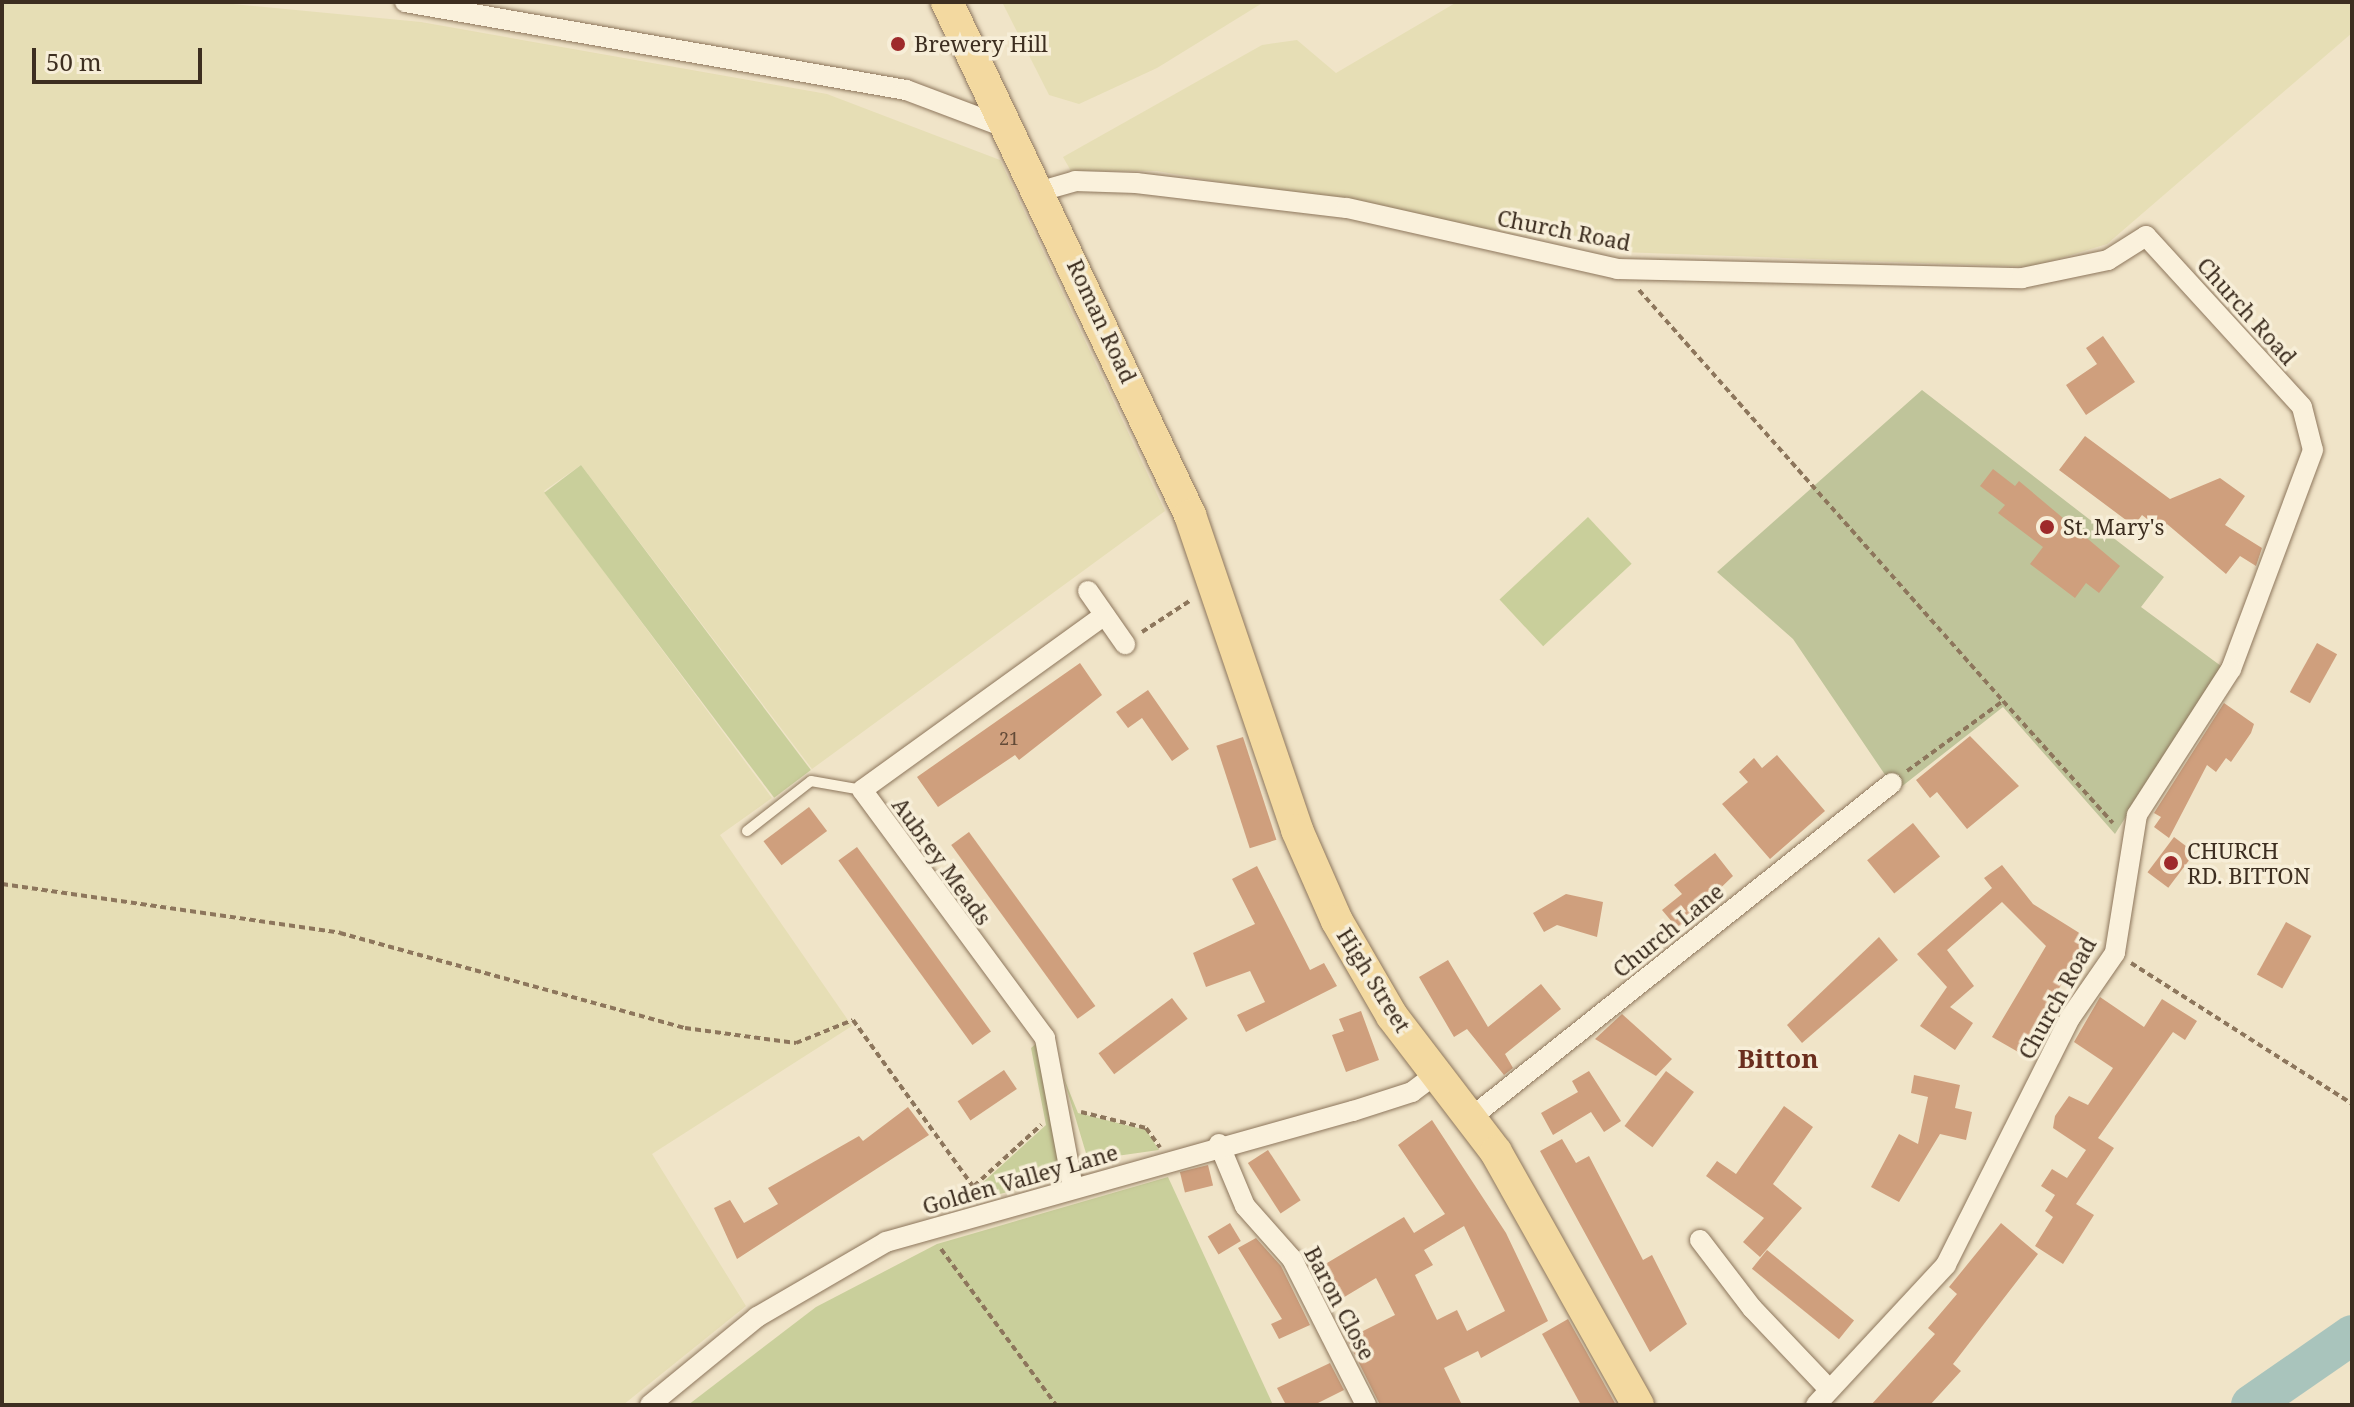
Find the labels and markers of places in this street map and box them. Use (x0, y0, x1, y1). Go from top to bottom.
place label: Brewery Hill (914, 31, 1048, 57)
marker: Brewery Hill (889, 35, 907, 53)
place label: St. Mary's (2063, 514, 2165, 540)
marker: St. Mary's (2038, 518, 2056, 536)
place label: CHURCH RD. BITTON (2187, 837, 2310, 888)
marker: CHURCH RD. BITTON (2162, 854, 2180, 872)

